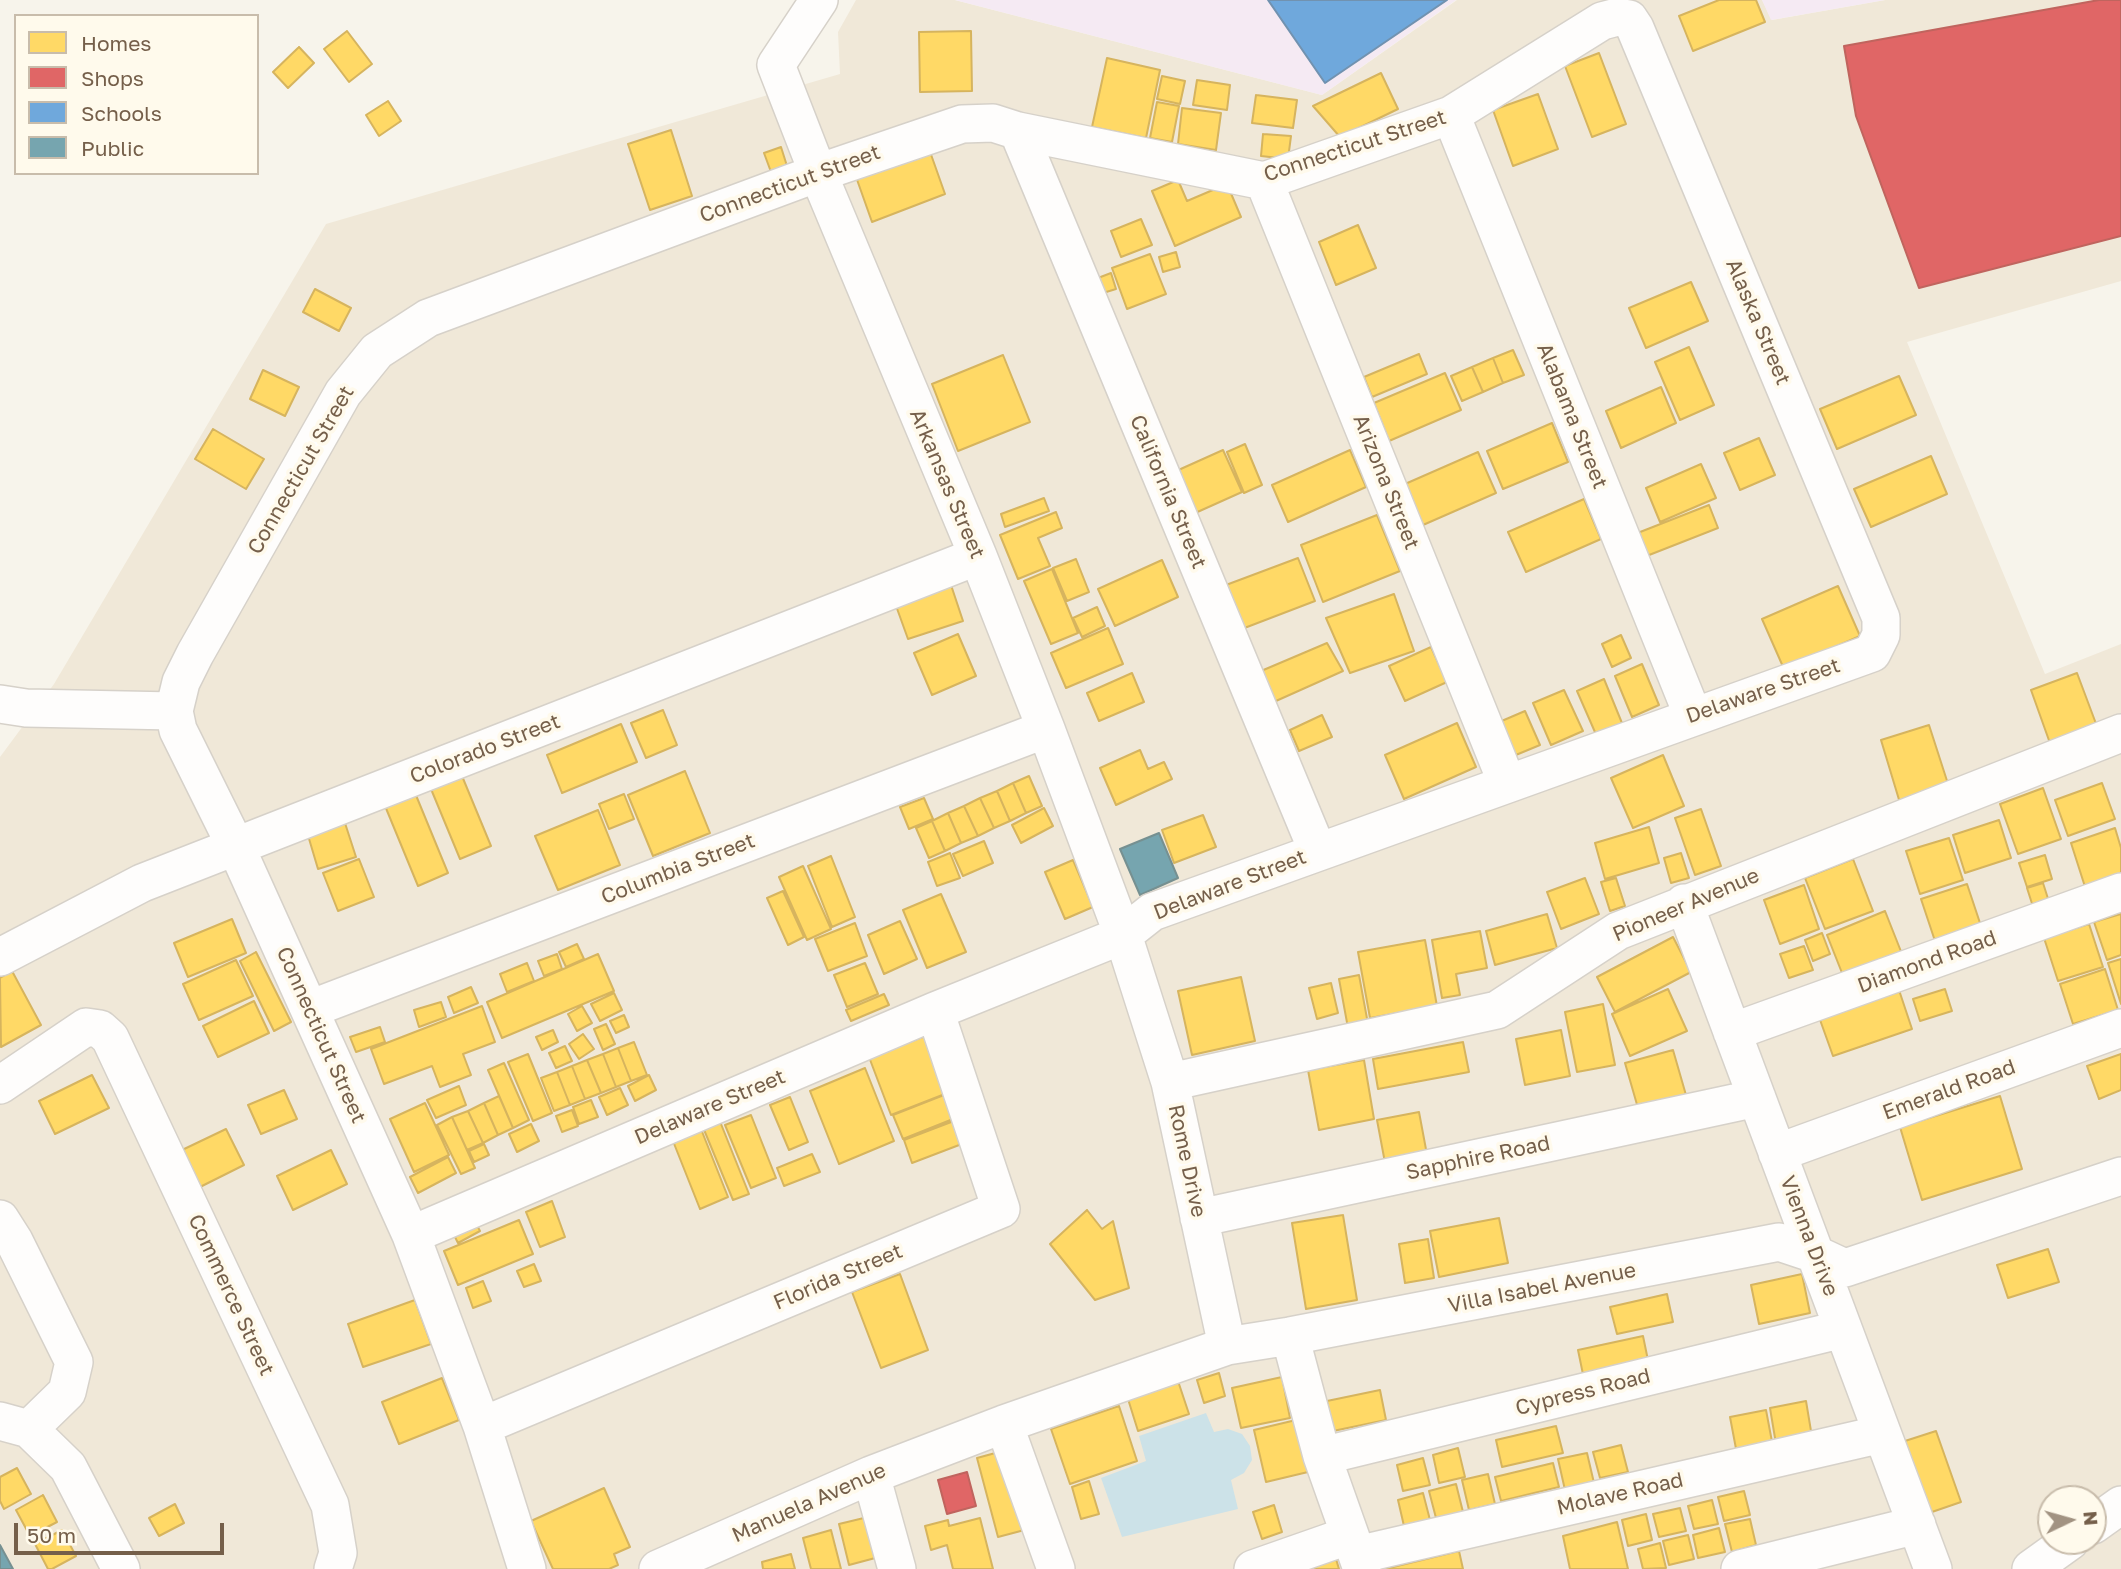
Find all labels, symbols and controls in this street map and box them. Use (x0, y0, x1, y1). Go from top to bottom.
legend (14, 14, 259, 175)
text: Homes (81, 30, 151, 56)
text: Shops (81, 65, 144, 91)
text: Schools (81, 100, 162, 126)
street label: Connecticut Street (1261, 105, 1449, 187)
text: Public (81, 135, 144, 161)
street label: Connecticut Street (696, 140, 884, 228)
street label: Alaska Street (1720, 255, 1796, 389)
street label: Alabama Street (1531, 339, 1613, 493)
street label: Connecticut Street (243, 381, 359, 559)
street label: Arkansas Street (904, 405, 990, 563)
street label: California Street (1124, 411, 1212, 573)
street label: Arizona Street (1347, 411, 1425, 553)
street label: Delaware Street (1683, 653, 1843, 729)
street label: Colorado Street (406, 709, 564, 789)
street label: Columbia Street (598, 828, 758, 910)
street label: Delaware Street (1150, 844, 1310, 926)
street label: Pioneer Avenue (1609, 863, 1763, 947)
street label: Diamond Road (1854, 925, 2000, 999)
street label: Connecticut Street (271, 943, 371, 1127)
street label: Emerald Road (1879, 1054, 2019, 1126)
street label: Delaware Street (631, 1064, 789, 1150)
street label: Rome Drive (1163, 1102, 1211, 1220)
street label: Sapphire Road (1404, 1130, 1552, 1186)
street label: Vienna Drive (1775, 1172, 1843, 1300)
street label: Commerce Street (183, 1210, 279, 1380)
street label: Florida Street (770, 1239, 906, 1315)
street label: Villa Isabel Avenue (1446, 1257, 1638, 1319)
street label: Cypress Road (1513, 1363, 1653, 1421)
street label: Manuela Avenue (728, 1458, 890, 1548)
street label: Molave Road (1554, 1467, 1686, 1521)
north arrow (2037, 1485, 2107, 1555)
scale bar (18, 1510, 228, 1554)
text: N (2079, 1510, 2104, 1526)
text: 50 m (27, 1522, 76, 1548)

